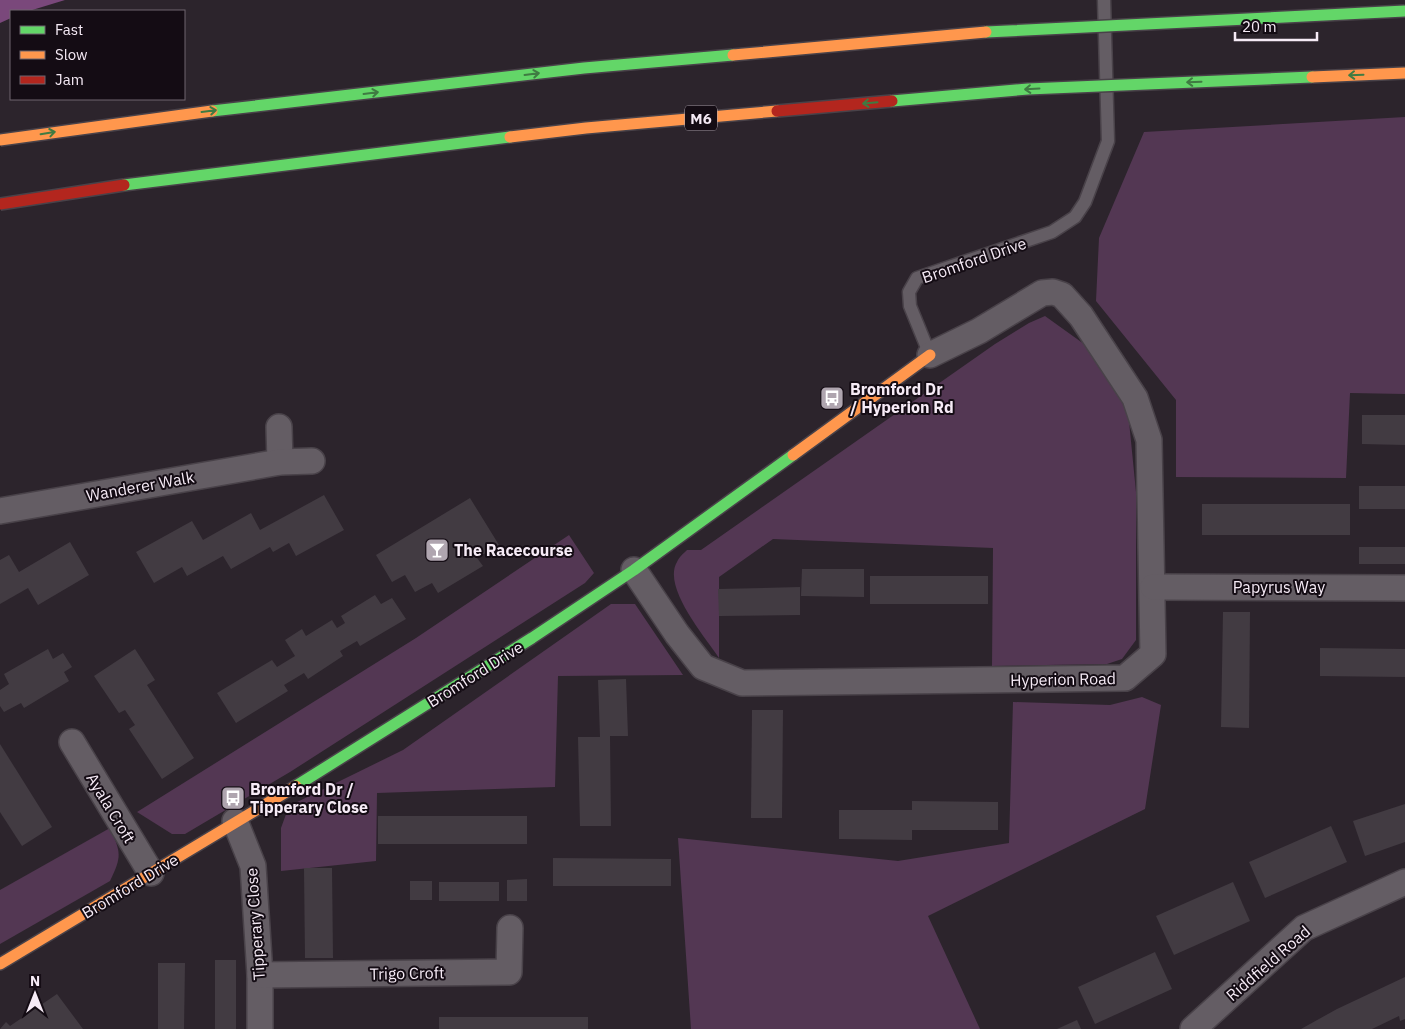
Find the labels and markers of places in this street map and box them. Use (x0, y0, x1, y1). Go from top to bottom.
place label: Bromford Dr / Hyperion Rd (850, 379, 954, 417)
bus stop icon: Bromford Dr / Hyperion Rd (819, 385, 845, 411)
bar icon: The Racecourse (424, 537, 450, 563)
place label: The Racecourse (454, 540, 573, 560)
place label: Bromford Dr / Tipperary Close (250, 779, 368, 817)
bus stop icon: Bromford Dr / Tipperary Close (220, 785, 246, 811)

